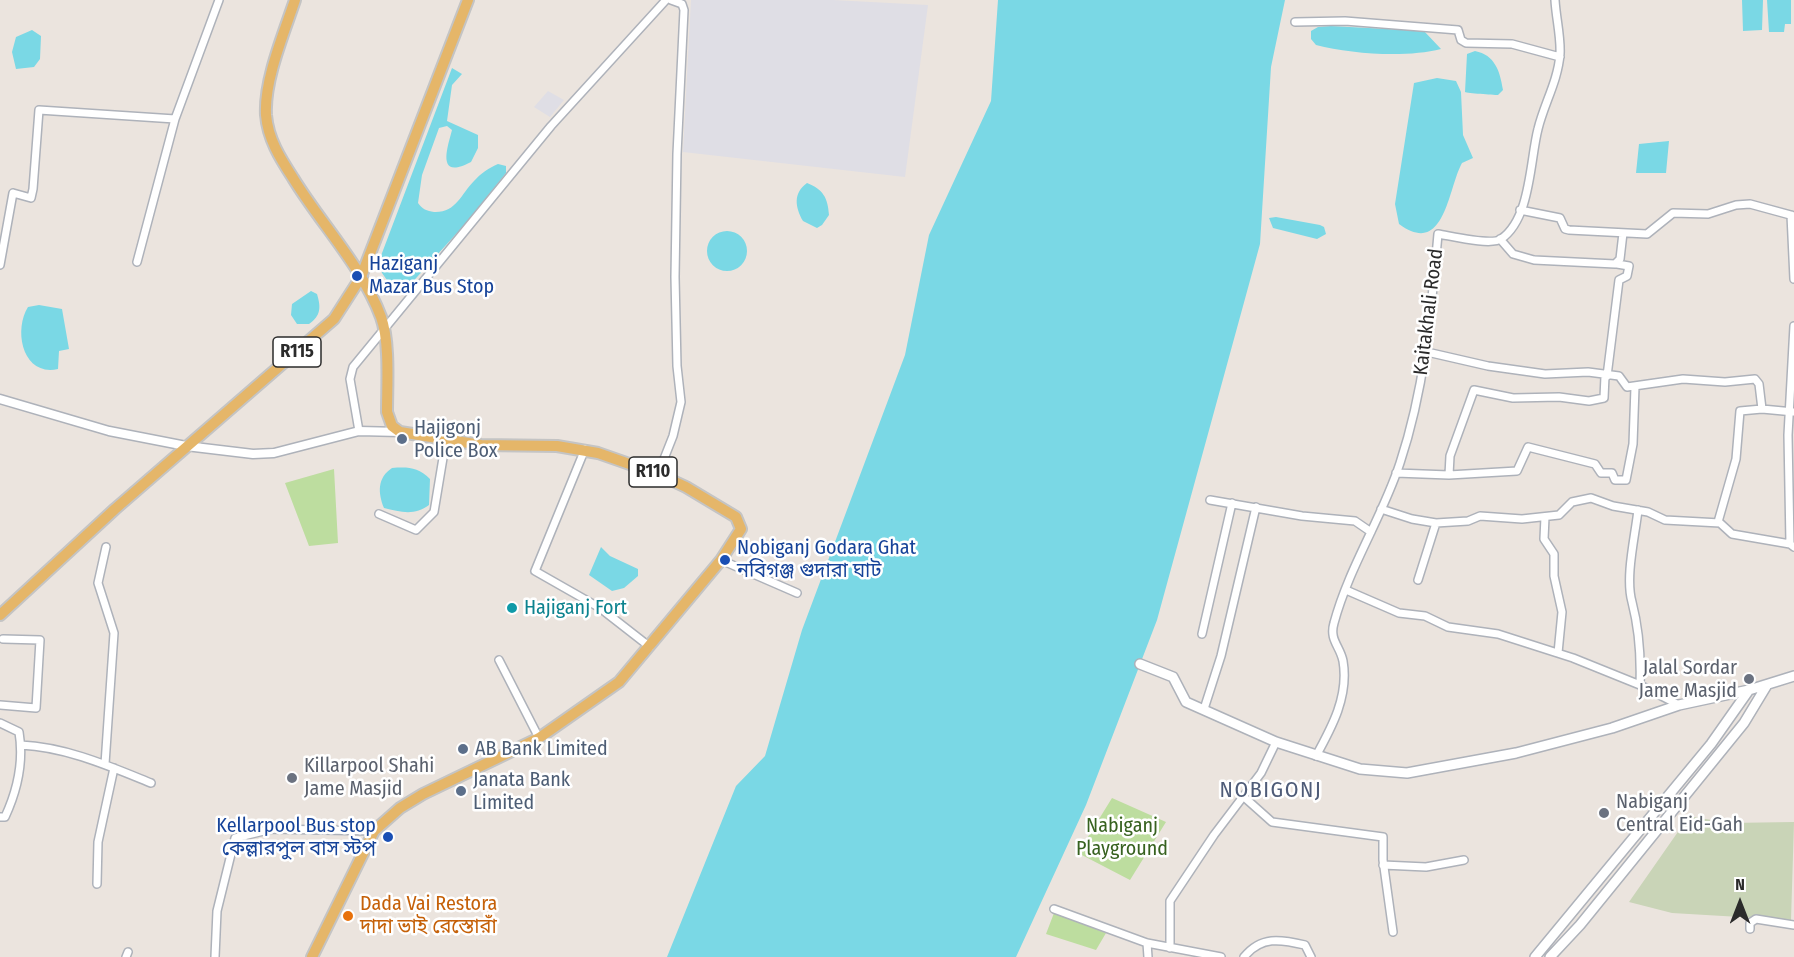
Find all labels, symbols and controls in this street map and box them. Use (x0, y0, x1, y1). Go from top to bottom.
street label: Kaitakhali Road (1409, 247, 1449, 377)
place label: Haziganj Mazar Bus Stop (369, 252, 494, 299)
marker: Haziganj Mazar Bus Stop (350, 269, 364, 283)
road number: R115 (273, 337, 321, 367)
place label: Hajigonj Police Box (414, 416, 497, 463)
marker: Hajigonj Police Box (395, 432, 409, 446)
road number: R110 (629, 457, 677, 487)
place label: Nobiganj Godara Ghat নবিগঞ্জ গুদারা ঘাট (737, 536, 916, 583)
marker: Nobiganj Godara Ghat নবিগঞ্জ গুদারা ঘাট (718, 553, 732, 567)
place label: Hajiganj Fort (524, 596, 627, 620)
marker: Hajiganj Fort (505, 601, 519, 615)
place label: Jalal Sordar Jame Masjid (1639, 656, 1737, 703)
marker: Jalal Sordar Jame Masjid (1742, 672, 1756, 686)
place label: AB Bank Limited (475, 737, 608, 761)
marker: AB Bank Limited (456, 742, 470, 756)
place label: Killarpool Shahi Jame Masjid (304, 754, 434, 801)
place label: Janata Bank Limited (473, 768, 570, 815)
marker: Killarpool Shahi Jame Masjid (285, 771, 299, 785)
district label: NOBIGONJ (1220, 778, 1322, 804)
marker: Janata Bank Limited (454, 784, 468, 798)
place label: Nabiganj Central Eid-Gah (1616, 790, 1743, 837)
marker: Nabiganj Central Eid-Gah (1597, 806, 1611, 820)
place label: Kellarpool Bus stop কেল্লারপুল বাস স্টপ (216, 814, 376, 861)
park label: Nabiganj Playground (1076, 814, 1168, 861)
marker: Kellarpool Bus stop কেল্লারপুল বাস স্টপ (381, 830, 395, 844)
north arrow (1710, 873, 1770, 933)
text: N (1735, 875, 1745, 894)
place label: Dada Vai Restora দাদা ভাই রেস্তোরাঁ (360, 892, 497, 939)
marker: Dada Vai Restora দাদা ভাই রেস্তোরাঁ (341, 909, 355, 923)

